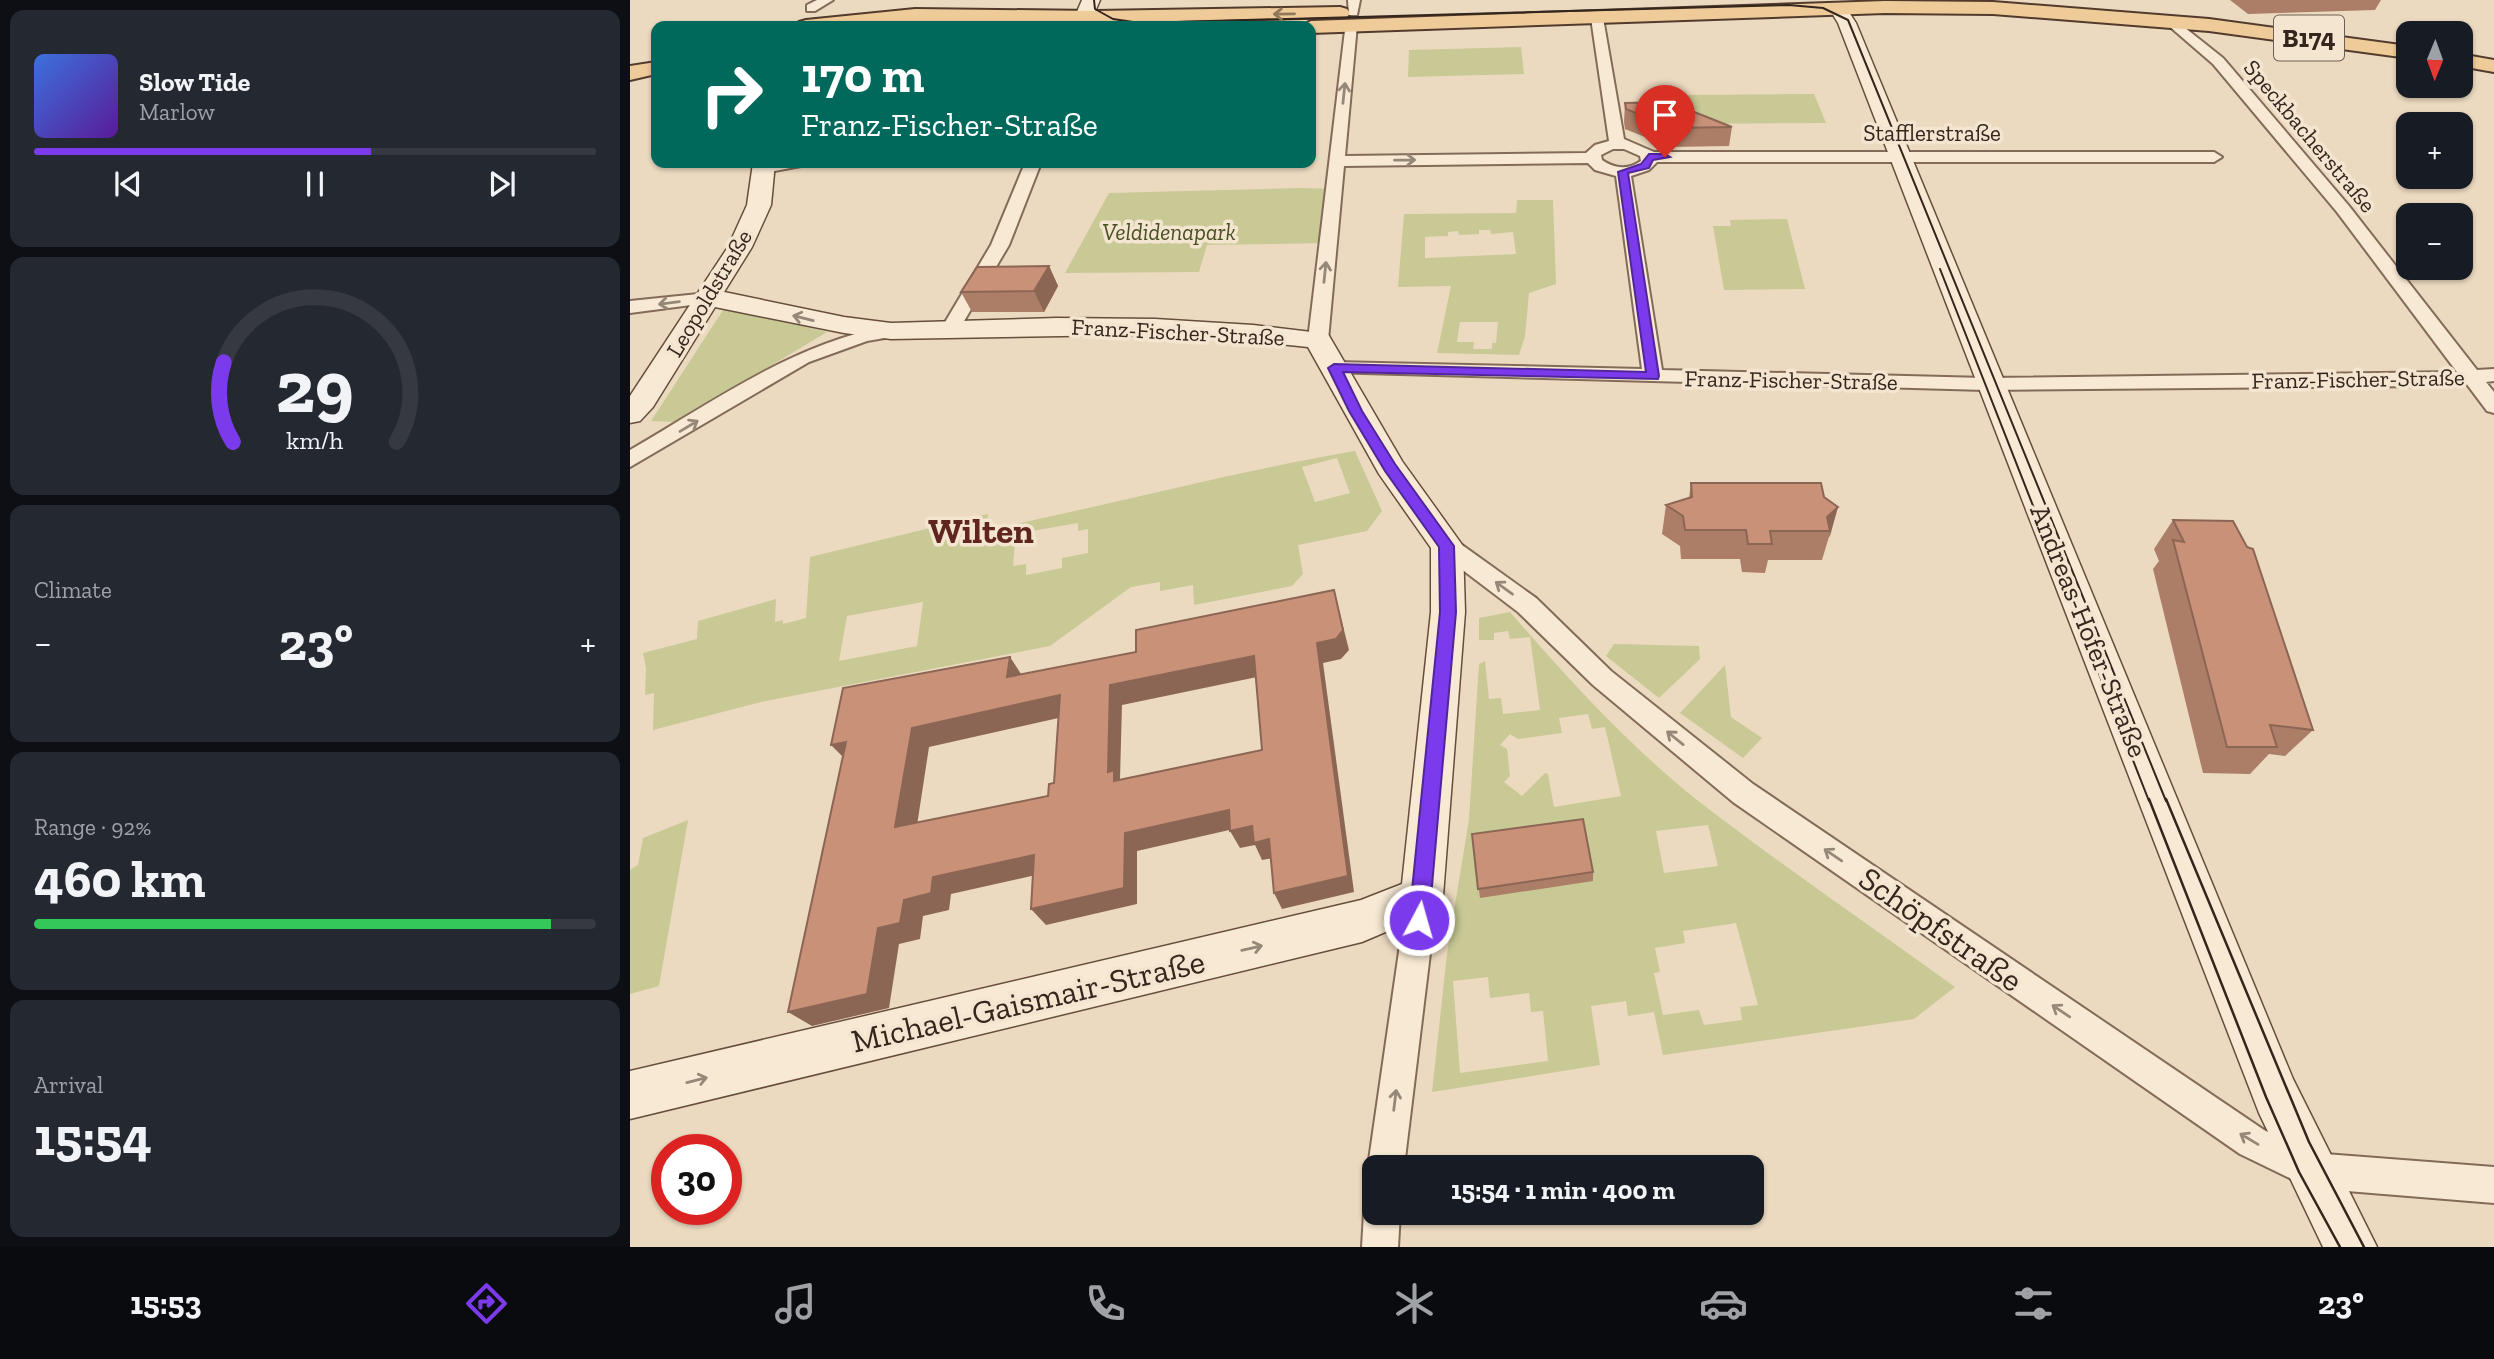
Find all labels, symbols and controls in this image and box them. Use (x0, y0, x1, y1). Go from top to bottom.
one-way arrow (1273, 7, 1296, 20)
road number: B174 (2274, 16, 2344, 60)
north arrow (2396, 21, 2473, 98)
map controls (2396, 21, 2473, 280)
text: 170 m (801, 46, 924, 105)
icon: right (686, 49, 777, 140)
street label: Speckbacherstraße (2238, 54, 2382, 218)
text: Slow Tide (139, 66, 250, 98)
one-way arrow (1338, 82, 1351, 105)
pin (1635, 85, 1695, 157)
icon: arrive (1646, 96, 1684, 134)
text: Marlow (139, 98, 215, 126)
text: Franz-Fischer-Straße (801, 106, 1098, 144)
button: + (2396, 112, 2473, 189)
street label: Stafflerstraße (1863, 119, 2001, 147)
one-way arrow (1393, 153, 1416, 167)
icon: previous (109, 165, 147, 203)
icon: pause (296, 165, 334, 203)
icon: next (483, 165, 521, 203)
button: − (2396, 203, 2473, 280)
park label: Veldidenapark (1102, 218, 1236, 246)
street label: Leopoldstraße (660, 224, 758, 362)
one-way arrow (1319, 261, 1332, 284)
one-way arrow (658, 297, 681, 310)
one-way arrow (792, 311, 815, 324)
street label: Franz-Fischer-Straße (1071, 312, 1285, 352)
text: 29 (276, 344, 354, 432)
street label: Franz-Fischer-Straße (2251, 363, 2465, 395)
street label: Franz-Fischer-Straße (1684, 364, 1898, 396)
one-way arrow (678, 418, 698, 432)
text: km/h (286, 425, 344, 455)
street label: Andreas-Hofer-Straße (2023, 500, 2155, 762)
district label: Wilten (928, 510, 1034, 552)
text: Climate (34, 576, 112, 604)
one-way arrow (1495, 580, 1514, 595)
text: 23° (279, 611, 353, 673)
text: − (34, 620, 52, 666)
text: + (580, 620, 596, 666)
one-way arrow (1666, 730, 1684, 746)
text: Range · 92% (34, 813, 151, 841)
text: 460 km (34, 848, 206, 910)
one-way arrow (1824, 848, 1843, 862)
street label: Schöpfstraße (1852, 858, 2030, 1000)
position arrow (1382, 883, 1456, 957)
one-way arrow (1240, 940, 1262, 953)
street label: Michael-Gaismair-Straße (848, 941, 1208, 1061)
one-way arrow (2052, 1004, 2071, 1018)
text: Arrival (34, 1071, 103, 1099)
one-way arrow (685, 1073, 707, 1086)
one-way arrow (1388, 1089, 1401, 1111)
text: 15:54 (34, 1106, 152, 1168)
one-way arrow (2240, 1132, 2259, 1147)
speed limit sign: 30 (651, 1134, 742, 1225)
text: 15:54 · 1 min · 400 m (1451, 1174, 1675, 1206)
icon: directions (462, 1279, 511, 1328)
icon: music (771, 1279, 820, 1328)
icon: phone (1081, 1279, 1130, 1328)
icon: climate (1390, 1279, 1439, 1328)
icon: car (1699, 1279, 1748, 1328)
icon: filters (2009, 1279, 2058, 1328)
text: 15:53 (130, 1284, 202, 1322)
text: 23° (2318, 1284, 2364, 1322)

